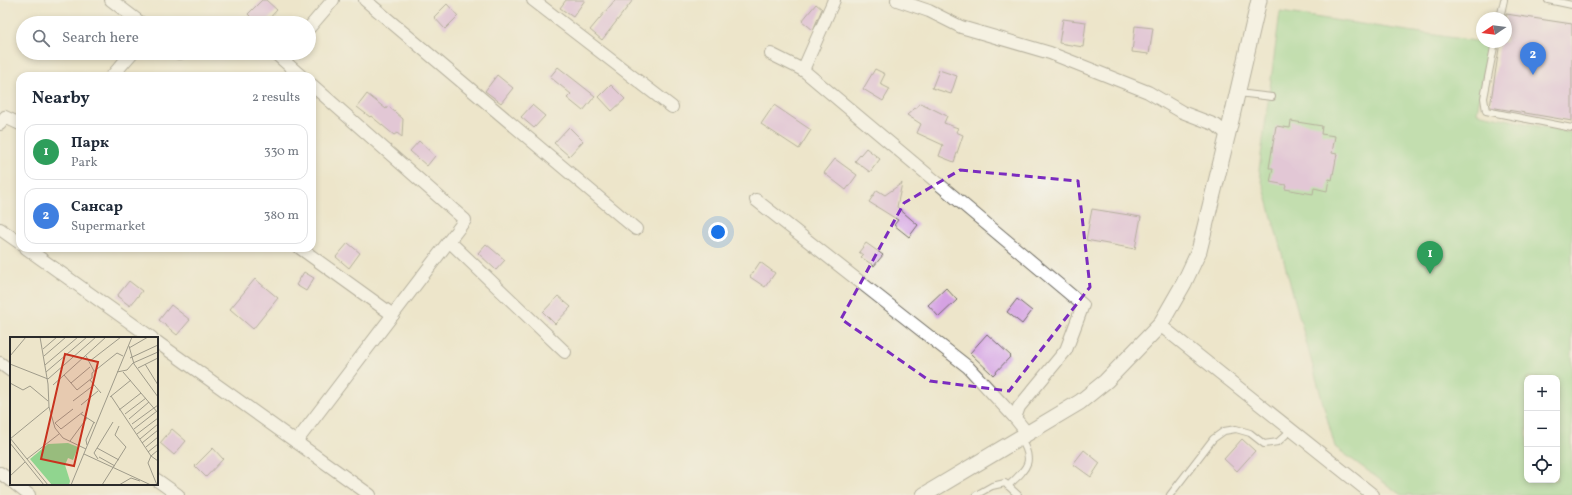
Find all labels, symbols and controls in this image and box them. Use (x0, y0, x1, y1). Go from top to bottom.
north arrow (1476, 12, 1512, 48)
search box (16, 16, 316, 60)
icon: search (30, 27, 52, 49)
text: Search here (62, 28, 139, 49)
pin: 2 (1520, 42, 1546, 75)
text: Nearby (32, 87, 90, 110)
text: 2 results (252, 89, 300, 107)
text: Парк (71, 133, 109, 154)
text: 1 (43, 143, 49, 161)
text: 330 m (264, 143, 299, 161)
text: Park (71, 154, 98, 172)
text: Сансар (71, 197, 123, 218)
text: 2 (43, 207, 49, 225)
text: 380 m (264, 207, 299, 225)
text: Supermarket (71, 218, 146, 236)
your location (708, 222, 728, 242)
pin: 1 (1417, 241, 1443, 274)
inset map (10, 337, 158, 485)
map controls (1524, 375, 1560, 483)
button: + (1524, 375, 1560, 411)
button: − (1524, 411, 1560, 447)
button: locate (1524, 447, 1560, 483)

